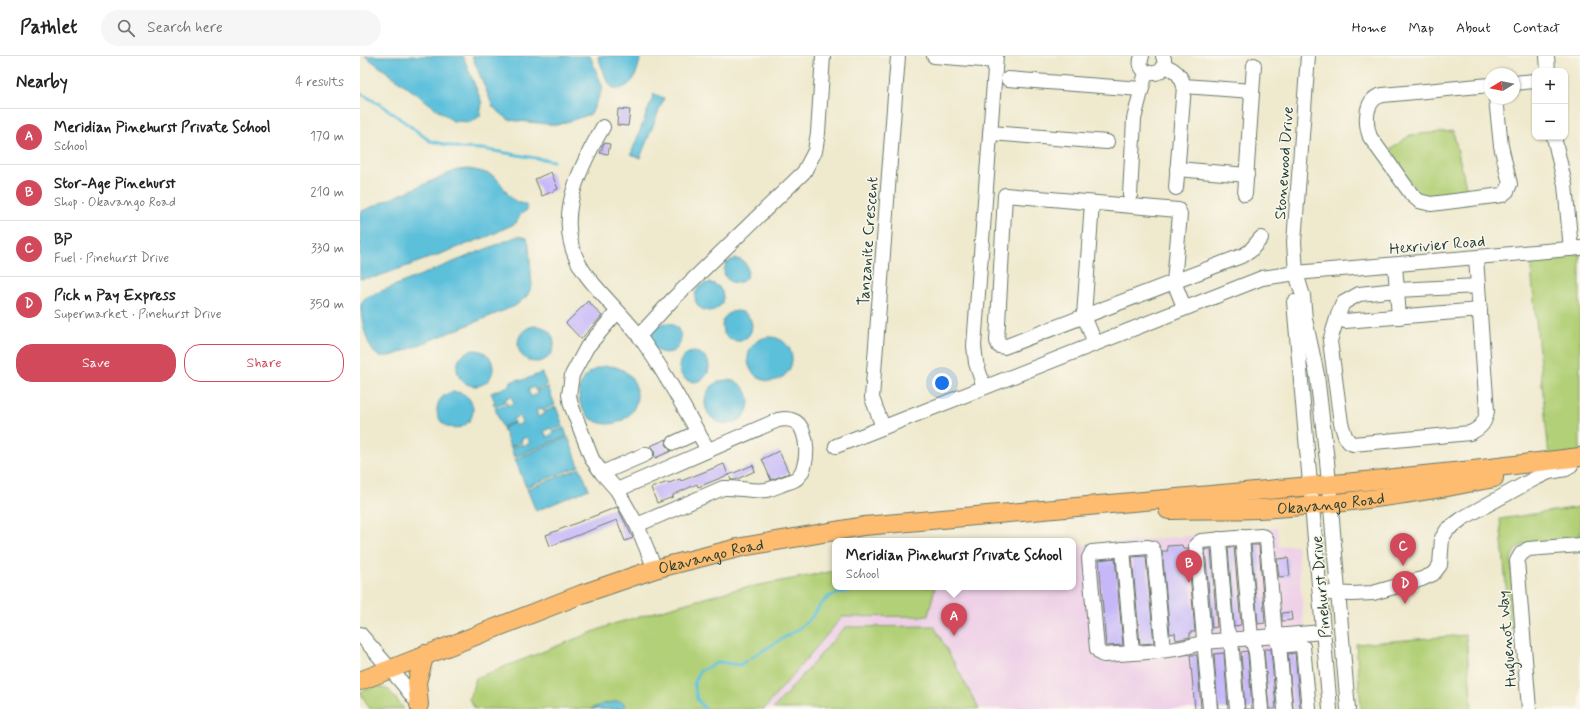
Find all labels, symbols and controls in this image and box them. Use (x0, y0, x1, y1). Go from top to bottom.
search box (101, 10, 381, 46)
text: Pathlet (20, 15, 77, 40)
icon: search (115, 17, 137, 39)
text: Search here (147, 18, 223, 38)
text: Home (1352, 19, 1386, 37)
text: Map (1408, 19, 1434, 37)
text: About (1456, 19, 1491, 37)
text: Contact (1513, 19, 1560, 37)
north arrow (1484, 68, 1520, 104)
map controls (1532, 68, 1568, 140)
button: + (1532, 68, 1568, 104)
text: Nearby (16, 71, 68, 93)
text: 4 results (295, 74, 344, 91)
button: − (1532, 104, 1568, 140)
street label: Stonewood Drive (1270, 106, 1299, 220)
text: Meridian Pinehurst Private School (54, 118, 271, 138)
text: A (25, 128, 33, 145)
text: 170 m (310, 128, 344, 145)
text: School (54, 138, 88, 155)
text: Stor-Age Pinehurst (54, 174, 176, 194)
street label: Tanzanite Crescent (854, 176, 883, 306)
text: B (25, 184, 33, 201)
text: 210 m (310, 184, 344, 201)
text: Shop · Okavango Road (54, 194, 176, 211)
text: BP (54, 230, 72, 250)
street label: Hexrivier Road (1388, 231, 1486, 260)
text: C (24, 240, 34, 257)
text: 330 m (311, 240, 344, 257)
text: Fuel · Pinehurst Drive (54, 250, 169, 267)
text: Pick n Pay Express (54, 286, 176, 306)
text: D (25, 296, 33, 313)
text: 350 m (310, 296, 344, 313)
text: Supermarket · Pinehurst Drive (54, 306, 222, 323)
button: Save (16, 344, 176, 382)
button: Share (184, 344, 344, 382)
your location (932, 373, 952, 393)
street label: Okavango Road (1276, 488, 1386, 520)
pin: C (1390, 533, 1416, 566)
street label: Okavango Road (656, 534, 765, 580)
street label: Pinehurst Drive (1307, 535, 1336, 639)
popup (832, 538, 1076, 590)
text: Meridian Pinehurst Private School (846, 546, 1062, 566)
pin: B (1176, 550, 1202, 583)
text: School (846, 566, 879, 583)
pin: D (1392, 571, 1418, 604)
street label: Huguenot Way (1493, 590, 1523, 688)
pin: A (941, 603, 967, 636)

